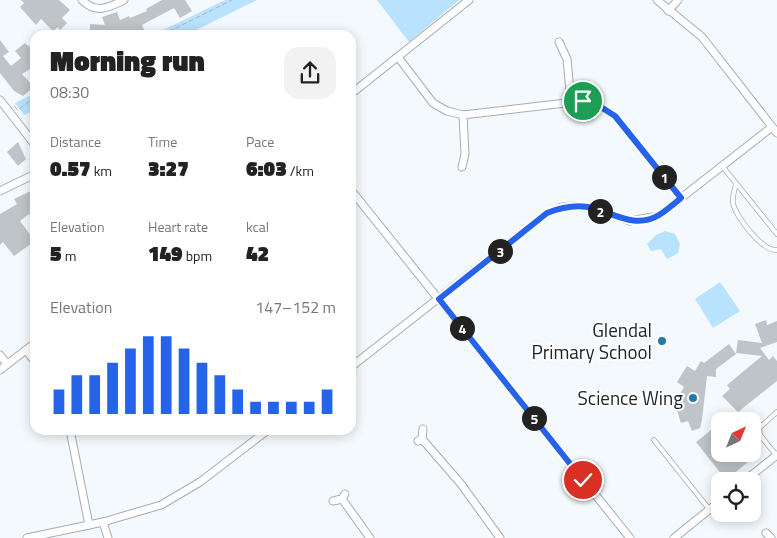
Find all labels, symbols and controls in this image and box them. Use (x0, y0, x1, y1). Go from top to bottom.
text: Morning run (50, 39, 205, 82)
button: share (284, 47, 336, 99)
text: 08:30 (50, 80, 89, 104)
pin (562, 80, 604, 122)
icon: arrive (569, 87, 597, 115)
text: Distance (50, 131, 101, 152)
text: Time (148, 131, 177, 152)
text: Pace (246, 131, 274, 152)
text: 0.57 (50, 152, 91, 184)
text: 3:27 (148, 152, 189, 184)
text: 6:03 (246, 152, 287, 184)
text: km (91, 160, 112, 181)
text: /km (287, 160, 314, 181)
pin: 1 (652, 164, 676, 190)
text: 1 (661, 167, 668, 188)
pin: 2 (588, 198, 612, 224)
text: 2 (597, 201, 604, 222)
text: Elevation (50, 216, 104, 237)
text: Heart rate (148, 216, 208, 237)
text: kcal (246, 216, 269, 237)
text: 5 (50, 237, 62, 269)
text: 149 (148, 237, 183, 269)
text: 42 (246, 237, 269, 269)
pin: 3 (488, 238, 512, 264)
text: 3 (497, 241, 504, 262)
text: m (62, 245, 76, 266)
text: bpm (183, 245, 212, 266)
text: Elevation (50, 295, 112, 319)
text: 147–152 m (255, 295, 336, 319)
place label: Glendal Primary School (531, 315, 652, 366)
pin: 4 (450, 316, 474, 340)
text: 4 (459, 318, 466, 339)
marker: Glendal Primary School (656, 335, 668, 347)
place label: Science Wing (578, 383, 683, 412)
marker: Science Wing (687, 392, 699, 404)
pin: 5 (522, 406, 546, 430)
text: 5 (531, 408, 538, 429)
north arrow (711, 412, 761, 462)
map controls (711, 412, 761, 522)
pin (562, 459, 604, 501)
icon: check (569, 466, 597, 494)
button: locate (711, 472, 761, 522)

